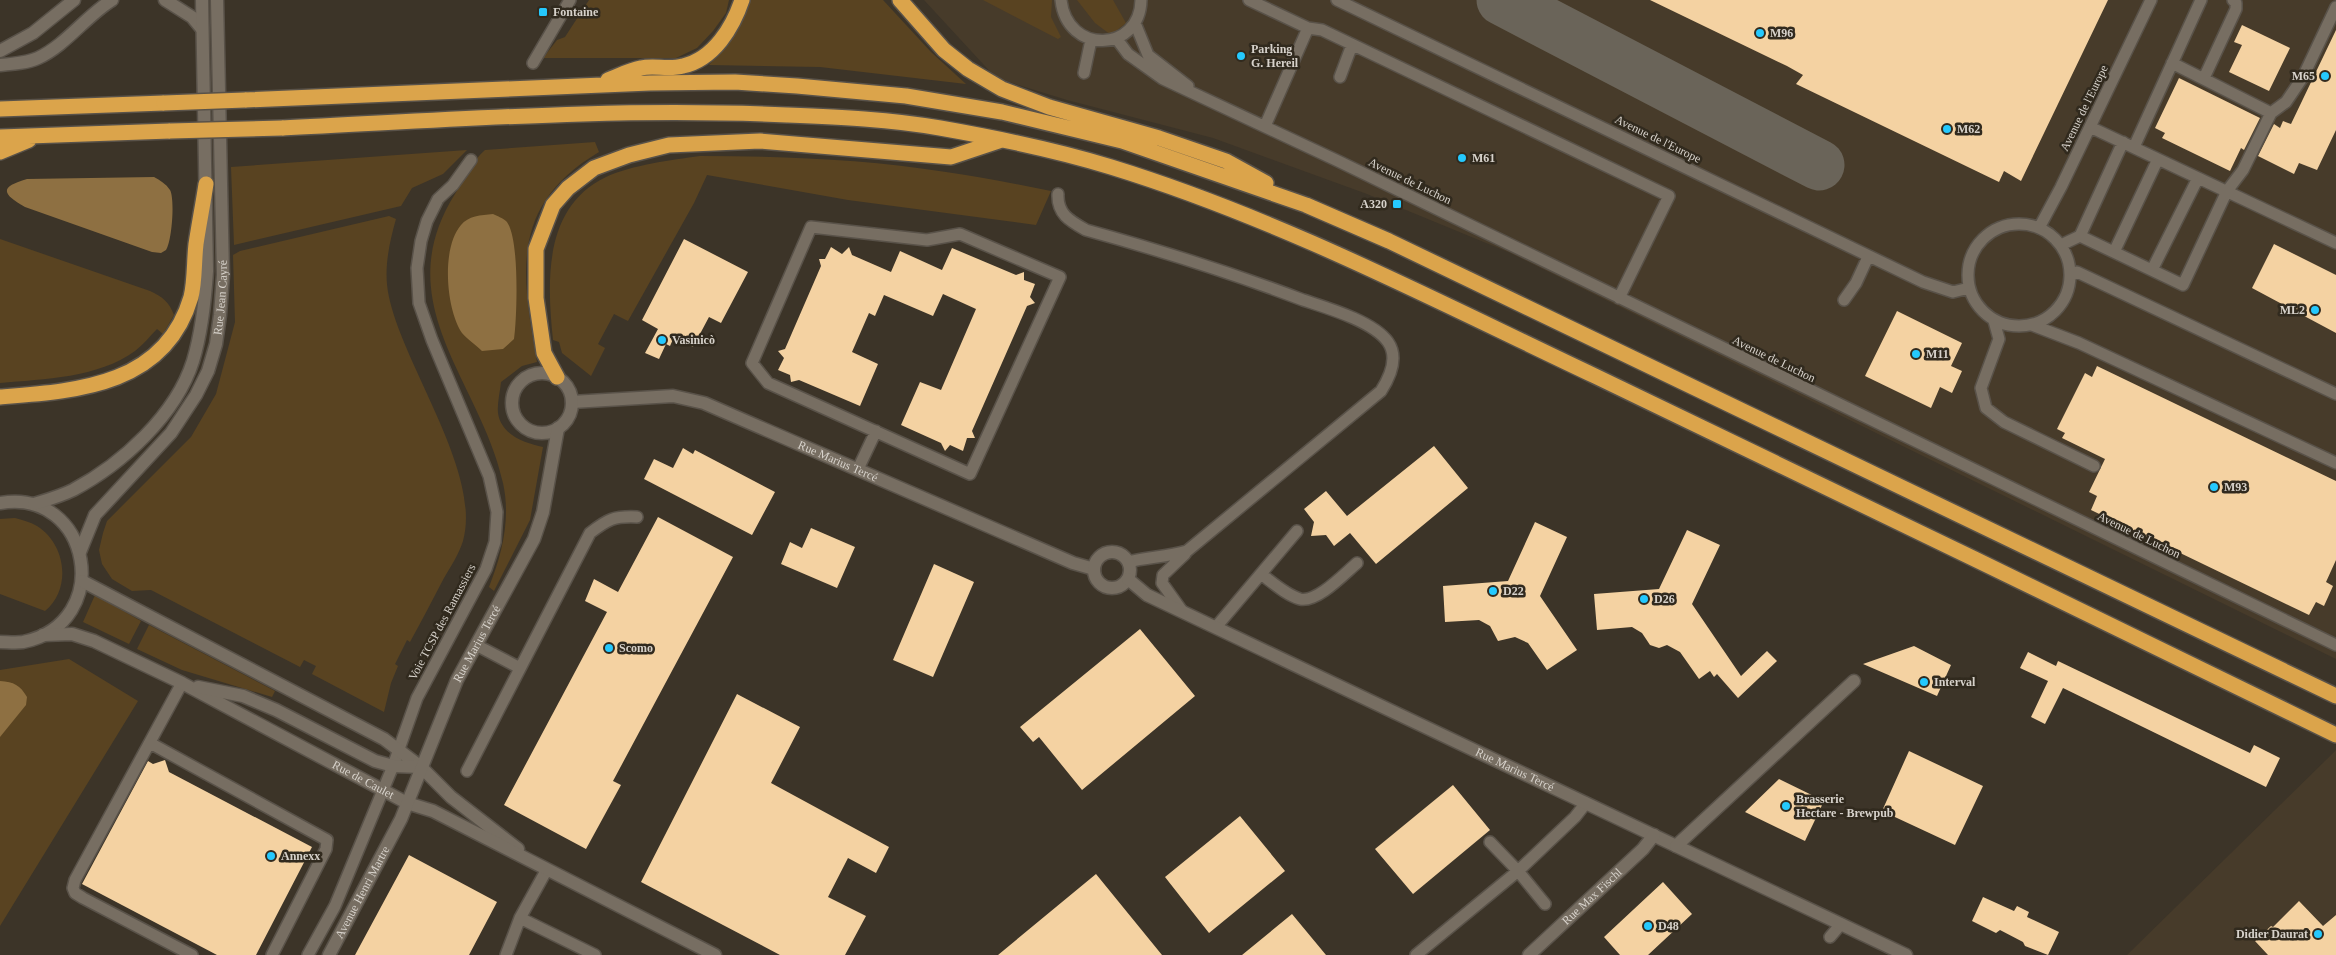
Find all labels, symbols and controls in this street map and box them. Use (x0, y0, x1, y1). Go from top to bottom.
place label: Fontaine (553, 5, 599, 19)
marker: Fontaine (537, 6, 549, 18)
place label: M96 (1770, 26, 1793, 40)
marker: M96 (1754, 27, 1766, 39)
place label: Parking G. Hereil (1251, 42, 1299, 70)
marker: Parking G. Hereil (1235, 50, 1247, 62)
street label: Avenue de l'Europe (2057, 63, 2111, 153)
place label: M65 (2292, 69, 2315, 83)
marker: M65 (2319, 70, 2331, 82)
street label: Avenue de l'Europe (1613, 112, 1703, 166)
place label: M62 (1957, 122, 1980, 136)
marker: M62 (1941, 123, 1953, 135)
place label: M61 (1472, 151, 1495, 165)
marker: M61 (1456, 152, 1468, 164)
street label: Avenue de Luchon (1366, 155, 1454, 207)
place label: A320 (1360, 197, 1387, 211)
marker: A320 (1391, 198, 1403, 210)
street label: Rue Jean Cayré (210, 260, 230, 336)
place label: ML2 (2280, 303, 2305, 317)
marker: ML2 (2309, 304, 2321, 316)
place label: Vasinicò (672, 333, 715, 347)
street label: Avenue de Luchon (1730, 333, 1818, 385)
marker: Vasinicò (656, 334, 668, 346)
place label: M11 (1926, 347, 1949, 361)
marker: M11 (1910, 348, 1922, 360)
street label: Rue Marius Tercé (796, 438, 880, 485)
place label: M93 (2224, 480, 2247, 494)
marker: M93 (2208, 481, 2220, 493)
street label: Avenue de Luchon (2095, 509, 2183, 561)
street label: Voie TCSP des Ramassiers (405, 561, 479, 682)
place label: D22 (1503, 584, 1524, 598)
marker: D22 (1487, 585, 1499, 597)
place label: D26 (1654, 592, 1675, 606)
marker: D26 (1638, 593, 1650, 605)
street label: Rue Marius Tercé (450, 603, 503, 685)
place label: Scomo (619, 641, 653, 655)
marker: Scomo (603, 642, 615, 654)
place label: Interval (1934, 675, 1976, 689)
marker: Interval (1918, 676, 1930, 688)
street label: Rue Marius Tercé (1473, 745, 1557, 794)
street label: Rue de Caulet (330, 757, 397, 802)
place label: Brasserie Hectare - Brewpub (1796, 792, 1894, 820)
marker: Brasserie Hectare - Brewpub (1780, 800, 1792, 812)
street label: Avenue Henri Martre (332, 844, 392, 941)
place label: Annexx (281, 849, 320, 863)
marker: Annexx (265, 850, 277, 862)
street label: Rue Max Fischl (1559, 865, 1625, 928)
place label: D48 (1658, 919, 1679, 933)
marker: D48 (1642, 920, 1654, 932)
place label: Didier Daurat (2236, 927, 2308, 941)
marker: Didier Daurat (2312, 928, 2324, 940)

